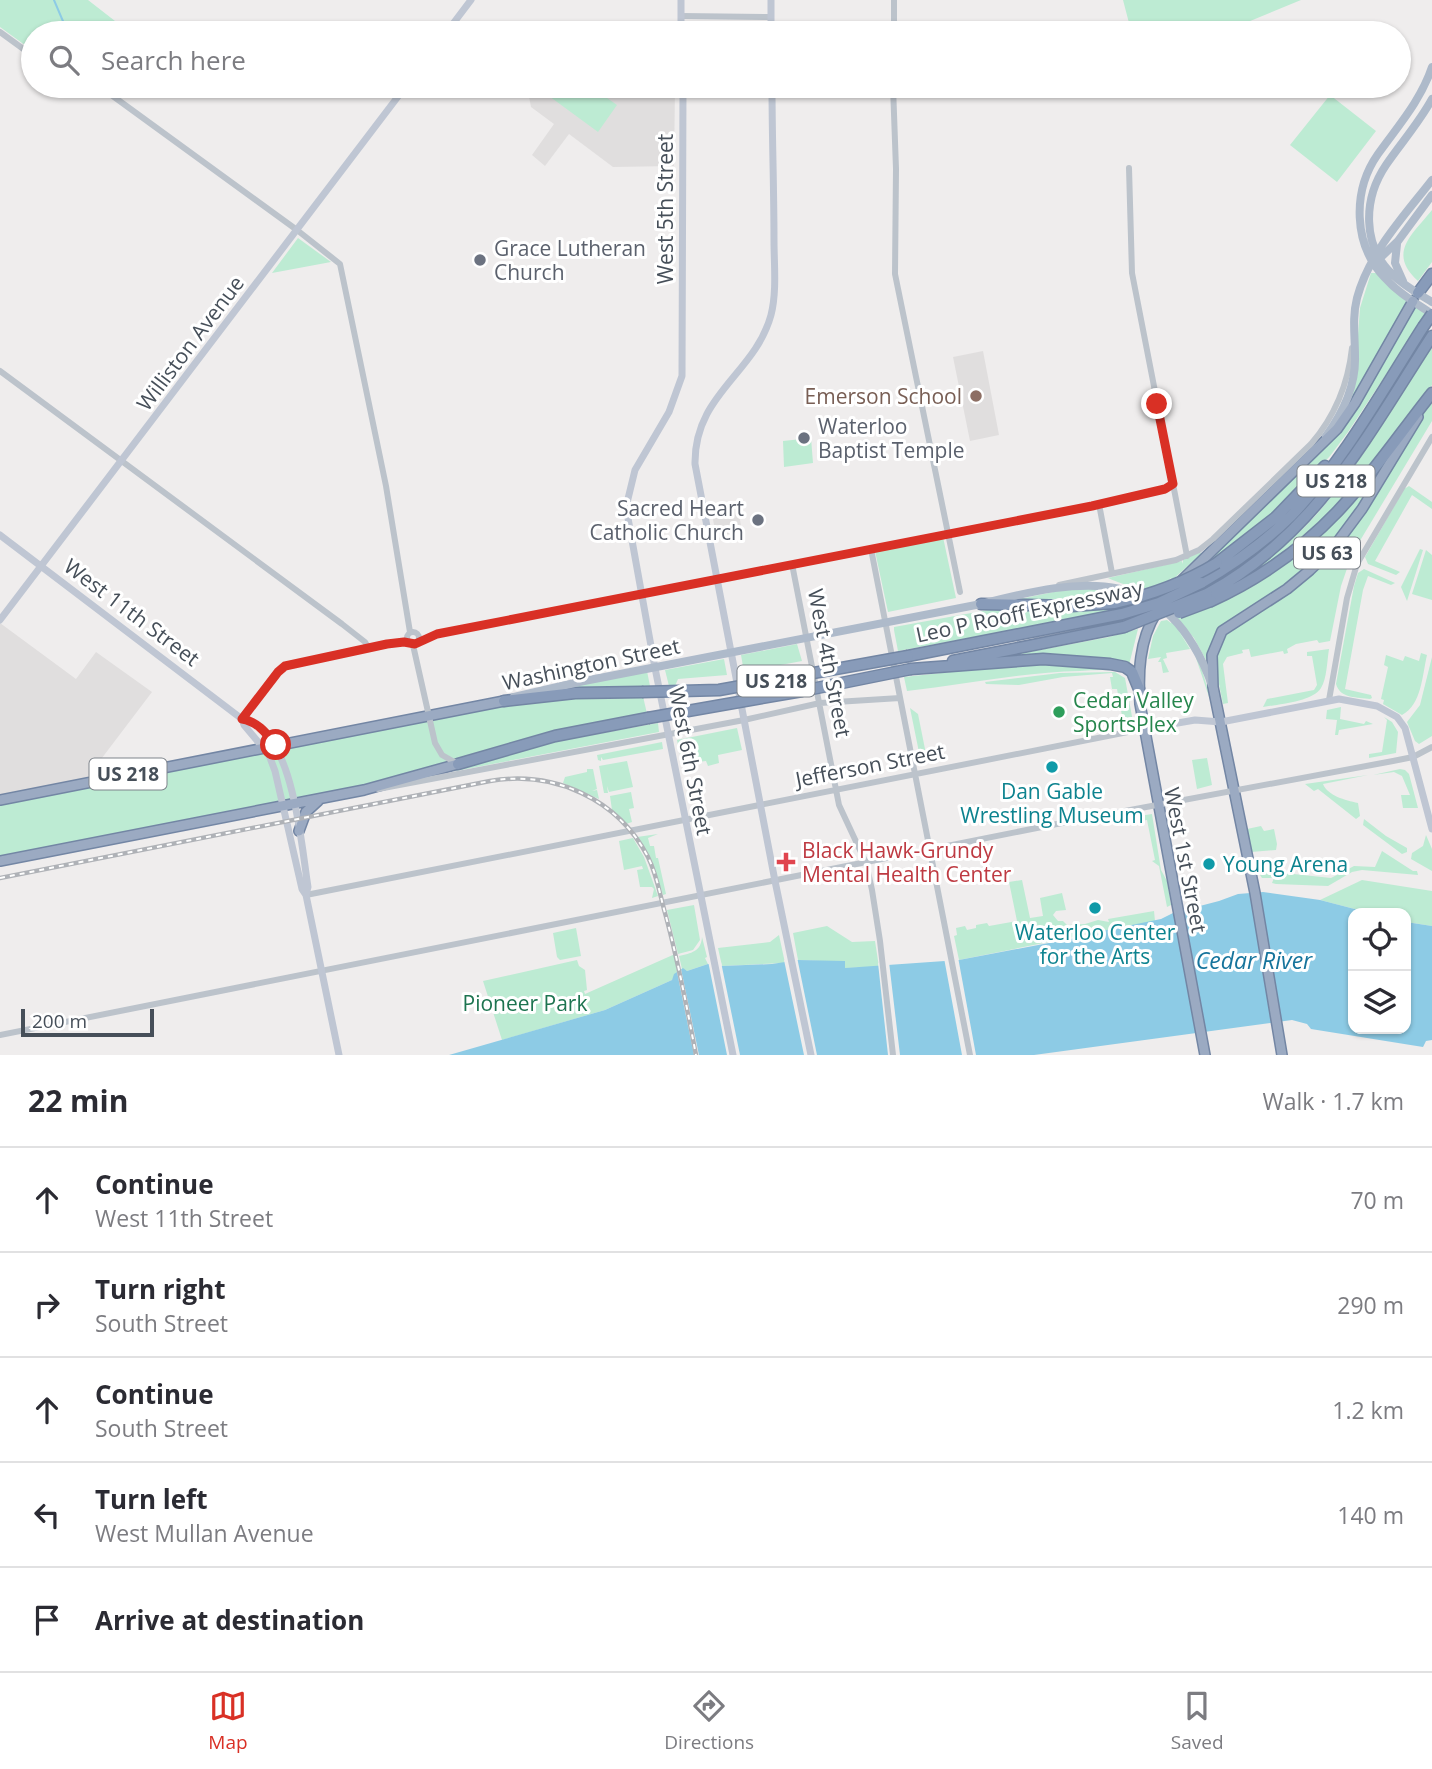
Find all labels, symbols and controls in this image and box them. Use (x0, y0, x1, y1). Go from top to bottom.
search box (21, 21, 1411, 98)
icon: search (45, 41, 83, 79)
text: Search here (101, 42, 246, 78)
street label: West 5th Street (651, 134, 679, 284)
place label: Grace Lutheran Church (494, 234, 646, 286)
marker: Grace Lutheran Church (472, 252, 488, 268)
street label: Williston Avenue (130, 270, 250, 416)
place label: Emerson School (805, 382, 962, 410)
marker: Emerson School (968, 388, 984, 404)
route end (1141, 388, 1172, 419)
place label: Waterloo Baptist Temple (818, 412, 965, 464)
marker: Waterloo Baptist Temple (796, 430, 812, 446)
road number: US 218 (1298, 466, 1374, 496)
place label: Sacred Heart Catholic Church (589, 494, 744, 546)
marker: Sacred Heart Catholic Church (750, 512, 766, 528)
road number: US 63 (1294, 538, 1360, 568)
street label: West 11th Street (59, 552, 205, 672)
street label: Leo P Rooff Expressway (913, 573, 1145, 649)
street label: West 4th Street (802, 586, 858, 740)
street label: Washington Street (500, 632, 682, 696)
road number: US 218 (738, 666, 814, 696)
street label: West 6th Street (663, 684, 719, 838)
place label: Cedar Valley SportsPlex (1073, 686, 1194, 738)
marker: Cedar Valley SportsPlex (1051, 704, 1067, 720)
route start (260, 729, 291, 760)
street label: Jefferson Street (791, 737, 947, 794)
road number: US 218 (90, 758, 166, 790)
marker: Dan Gable Wrestling Museum (1044, 759, 1060, 775)
place label: Dan Gable Wrestling Museum (960, 777, 1144, 829)
street label: West 1st Street (1158, 785, 1214, 935)
place label: Black Hawk-Grundy Mental Health Center (802, 836, 1012, 888)
place label: Young Arena (1223, 850, 1348, 878)
marker: Black Hawk-Grundy Mental Health Center (776, 852, 796, 872)
marker: Young Arena (1201, 856, 1217, 872)
marker: Waterloo Center for the Arts (1087, 900, 1103, 916)
map controls (1348, 908, 1411, 1034)
button: locate (1348, 908, 1411, 971)
place label: Waterloo Center for the Arts (1015, 918, 1176, 970)
water label: Cedar River (1196, 944, 1313, 976)
button: layers (1348, 971, 1411, 1034)
park label: Pioneer Park (463, 989, 588, 1017)
scale bar (21, 1006, 154, 1038)
text: 200 m (32, 1008, 87, 1034)
text: 22 min (28, 1080, 128, 1121)
text: Walk · 1.7 km (1262, 1085, 1404, 1117)
text: Continue (95, 1166, 214, 1202)
icon: ahead (28, 1181, 66, 1219)
text: 70 m (1350, 1184, 1404, 1216)
text: West 11th Street (95, 1202, 273, 1234)
text: Turn right (95, 1271, 226, 1307)
icon: right (28, 1286, 66, 1324)
text: 290 m (1337, 1289, 1404, 1321)
text: South Street (95, 1307, 228, 1339)
text: Continue (95, 1376, 214, 1412)
icon: ahead (28, 1391, 66, 1429)
text: 1.2 km (1332, 1394, 1404, 1426)
text: South Street (95, 1412, 228, 1444)
text: Turn left (95, 1481, 207, 1517)
icon: left (28, 1496, 66, 1534)
text: 140 m (1337, 1499, 1404, 1531)
text: West Mullan Avenue (95, 1517, 314, 1549)
icon: arrive (28, 1601, 66, 1639)
text: Arrive at destination (95, 1602, 364, 1638)
tab: Map (208, 1687, 248, 1755)
tab: Directions (664, 1687, 754, 1755)
tab: Saved (1171, 1687, 1224, 1755)

